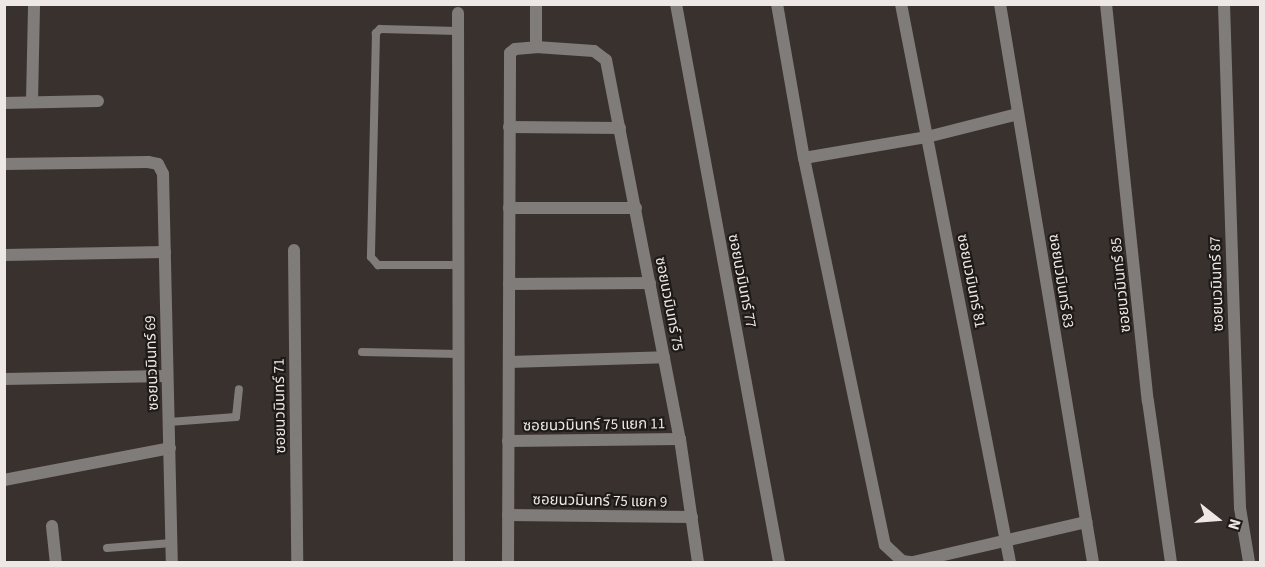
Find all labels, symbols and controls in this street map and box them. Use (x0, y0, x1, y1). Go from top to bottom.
street label: ซอยนวมินทร์ 77 (724, 233, 760, 329)
street label: ซอยนวมินทร์ 81 (953, 233, 989, 329)
street label: ซอยนวมินทร์ 83 (1045, 233, 1077, 329)
street label: ซอยนวมินทร์ 87 (1206, 236, 1228, 332)
street label: ซอยนวมินทร์ 85 (1107, 237, 1135, 333)
street label: ซอยนวมินทร์ 75 (651, 256, 687, 352)
street label: ซอยนวมินทร์ 69 (141, 315, 163, 411)
street label: ซอยนวมินทร์ 71 (270, 358, 290, 454)
street label: ซอยนวมินทร์ 75 แยก 11 (523, 415, 665, 435)
north arrow (1187, 489, 1247, 549)
street label: ซอยนวมินทร์ 75 แยก 9 (533, 491, 667, 511)
text: N (1222, 516, 1246, 533)

